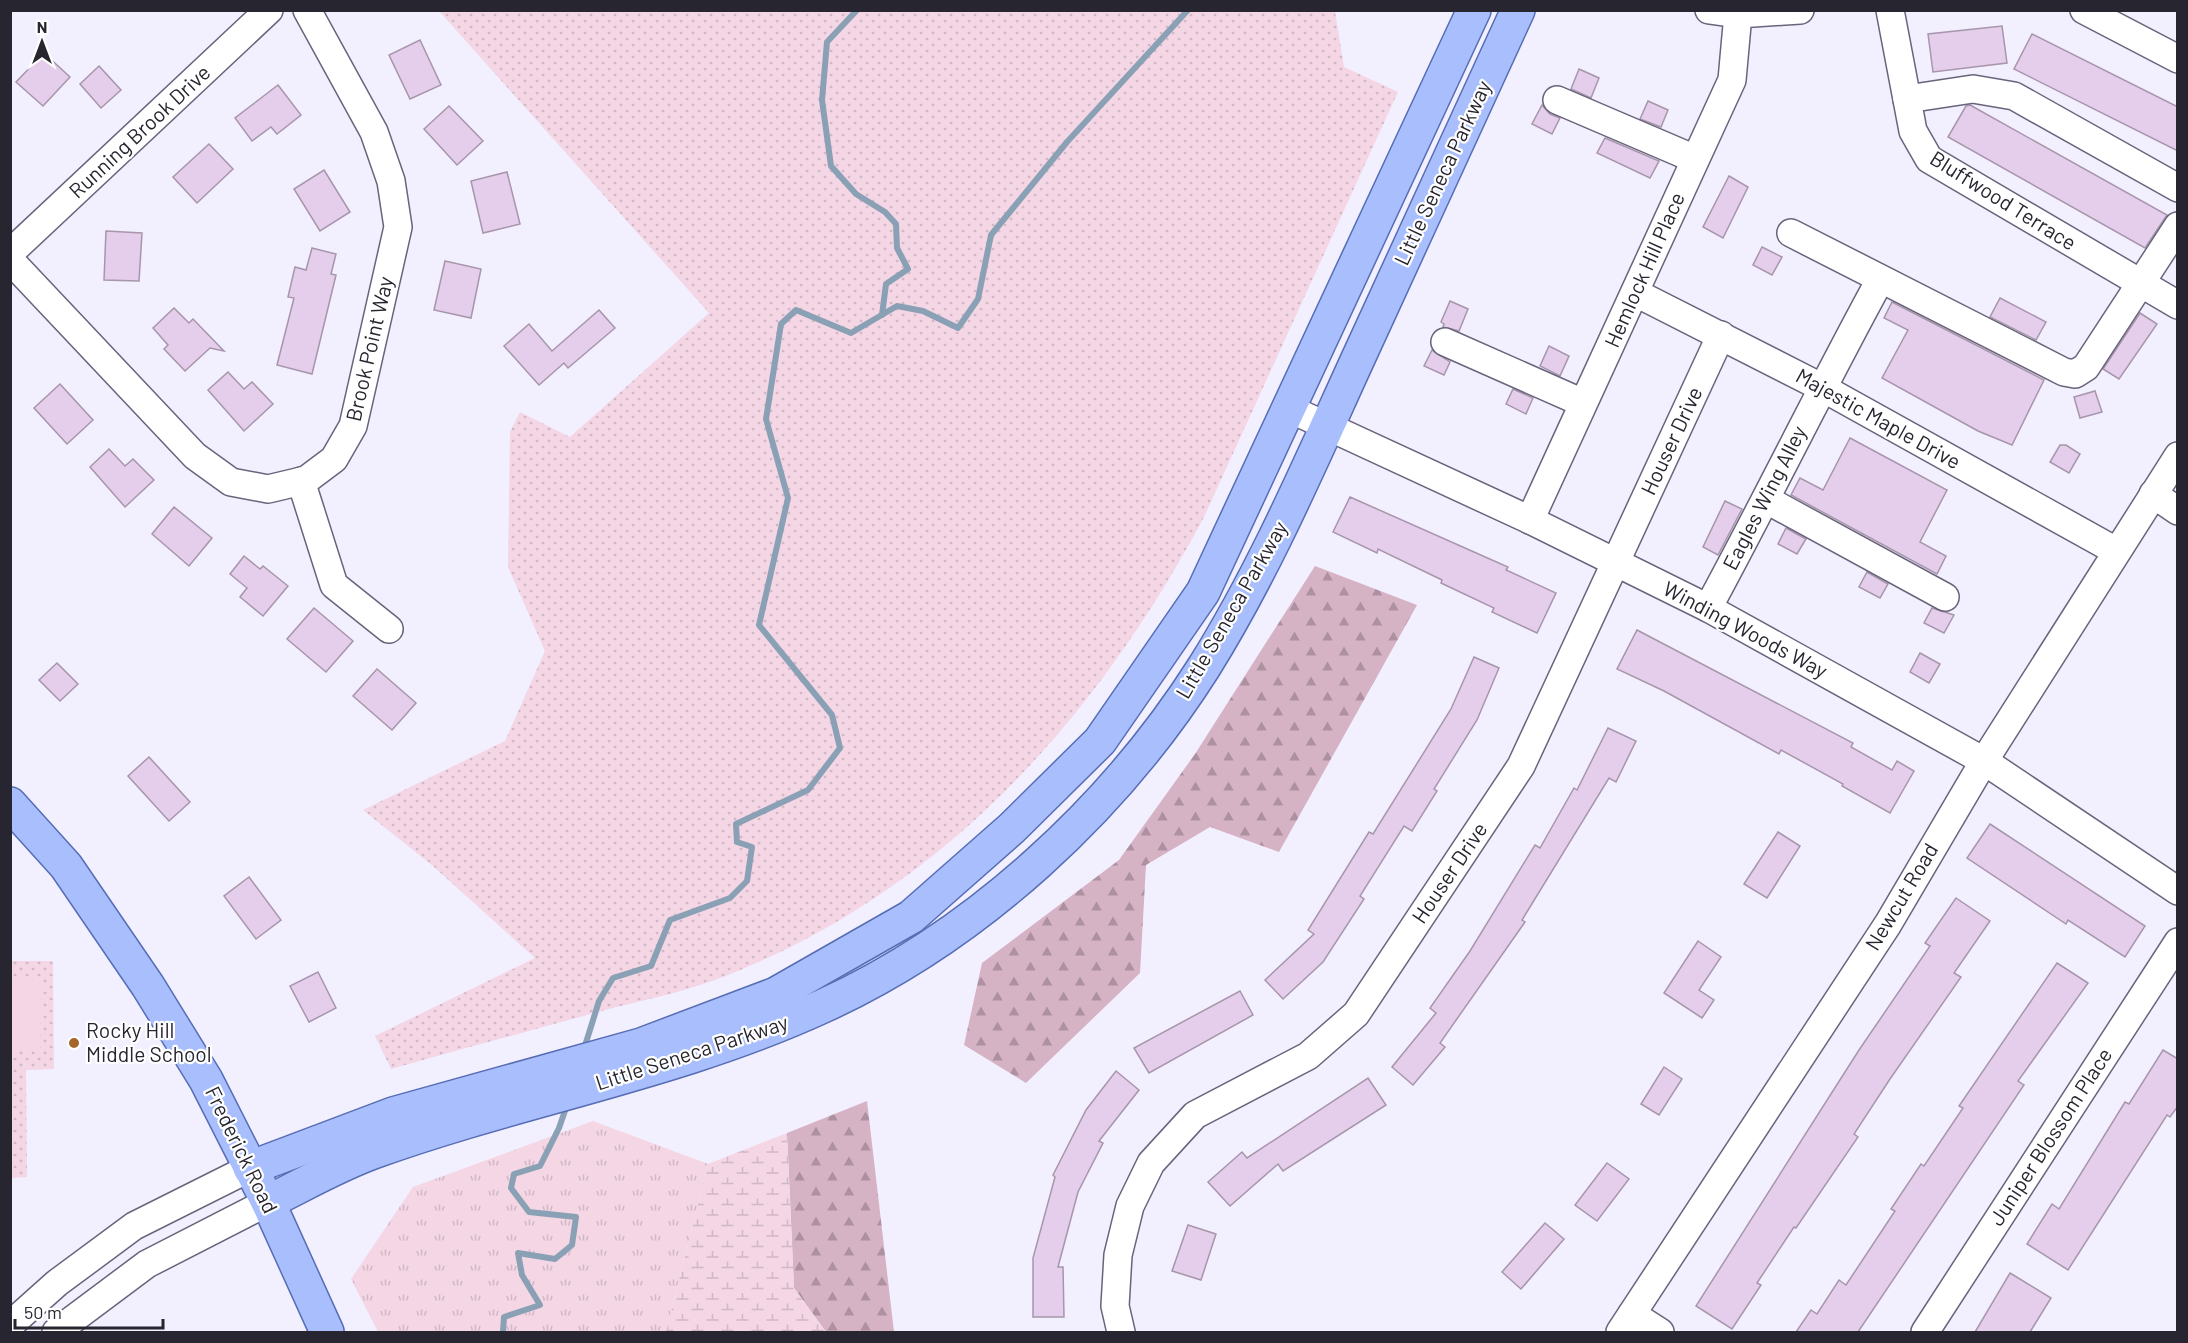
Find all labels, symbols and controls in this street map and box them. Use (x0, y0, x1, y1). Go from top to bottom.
north arrow (12, 12, 72, 72)
text: N (37, 17, 47, 36)
street label: Running Brook Drive (63, 59, 215, 203)
street label: Little Seneca Parkway (1388, 76, 1496, 269)
street label: Bluffwood Terrace (1926, 145, 2081, 255)
street label: Hemlock Hill Place (1598, 188, 1689, 351)
street label: Brook Point Way (340, 273, 397, 424)
street label: Majestic Maple Drive (1792, 362, 1965, 473)
street label: Houser Drive (1635, 382, 1707, 498)
street label: Eagles Wing Alley (1717, 421, 1811, 574)
street label: Little Seneca Parkway (1170, 516, 1292, 703)
street label: Winding Woods Way (1659, 575, 1832, 683)
street label: Houser Drive (1406, 817, 1492, 927)
street label: Newcut Road (1859, 838, 1942, 954)
street label: Little Seneca Parkway (592, 1009, 791, 1095)
place label: Rocky Hill Middle School (86, 1017, 212, 1066)
marker: Rocky Hill Middle School (67, 1036, 81, 1050)
street label: Juniper Blossom Place (1983, 1043, 2117, 1230)
street label: Frederick Road (201, 1082, 284, 1217)
scale bar (15, 1292, 164, 1330)
text: 50 m (24, 1301, 62, 1323)

